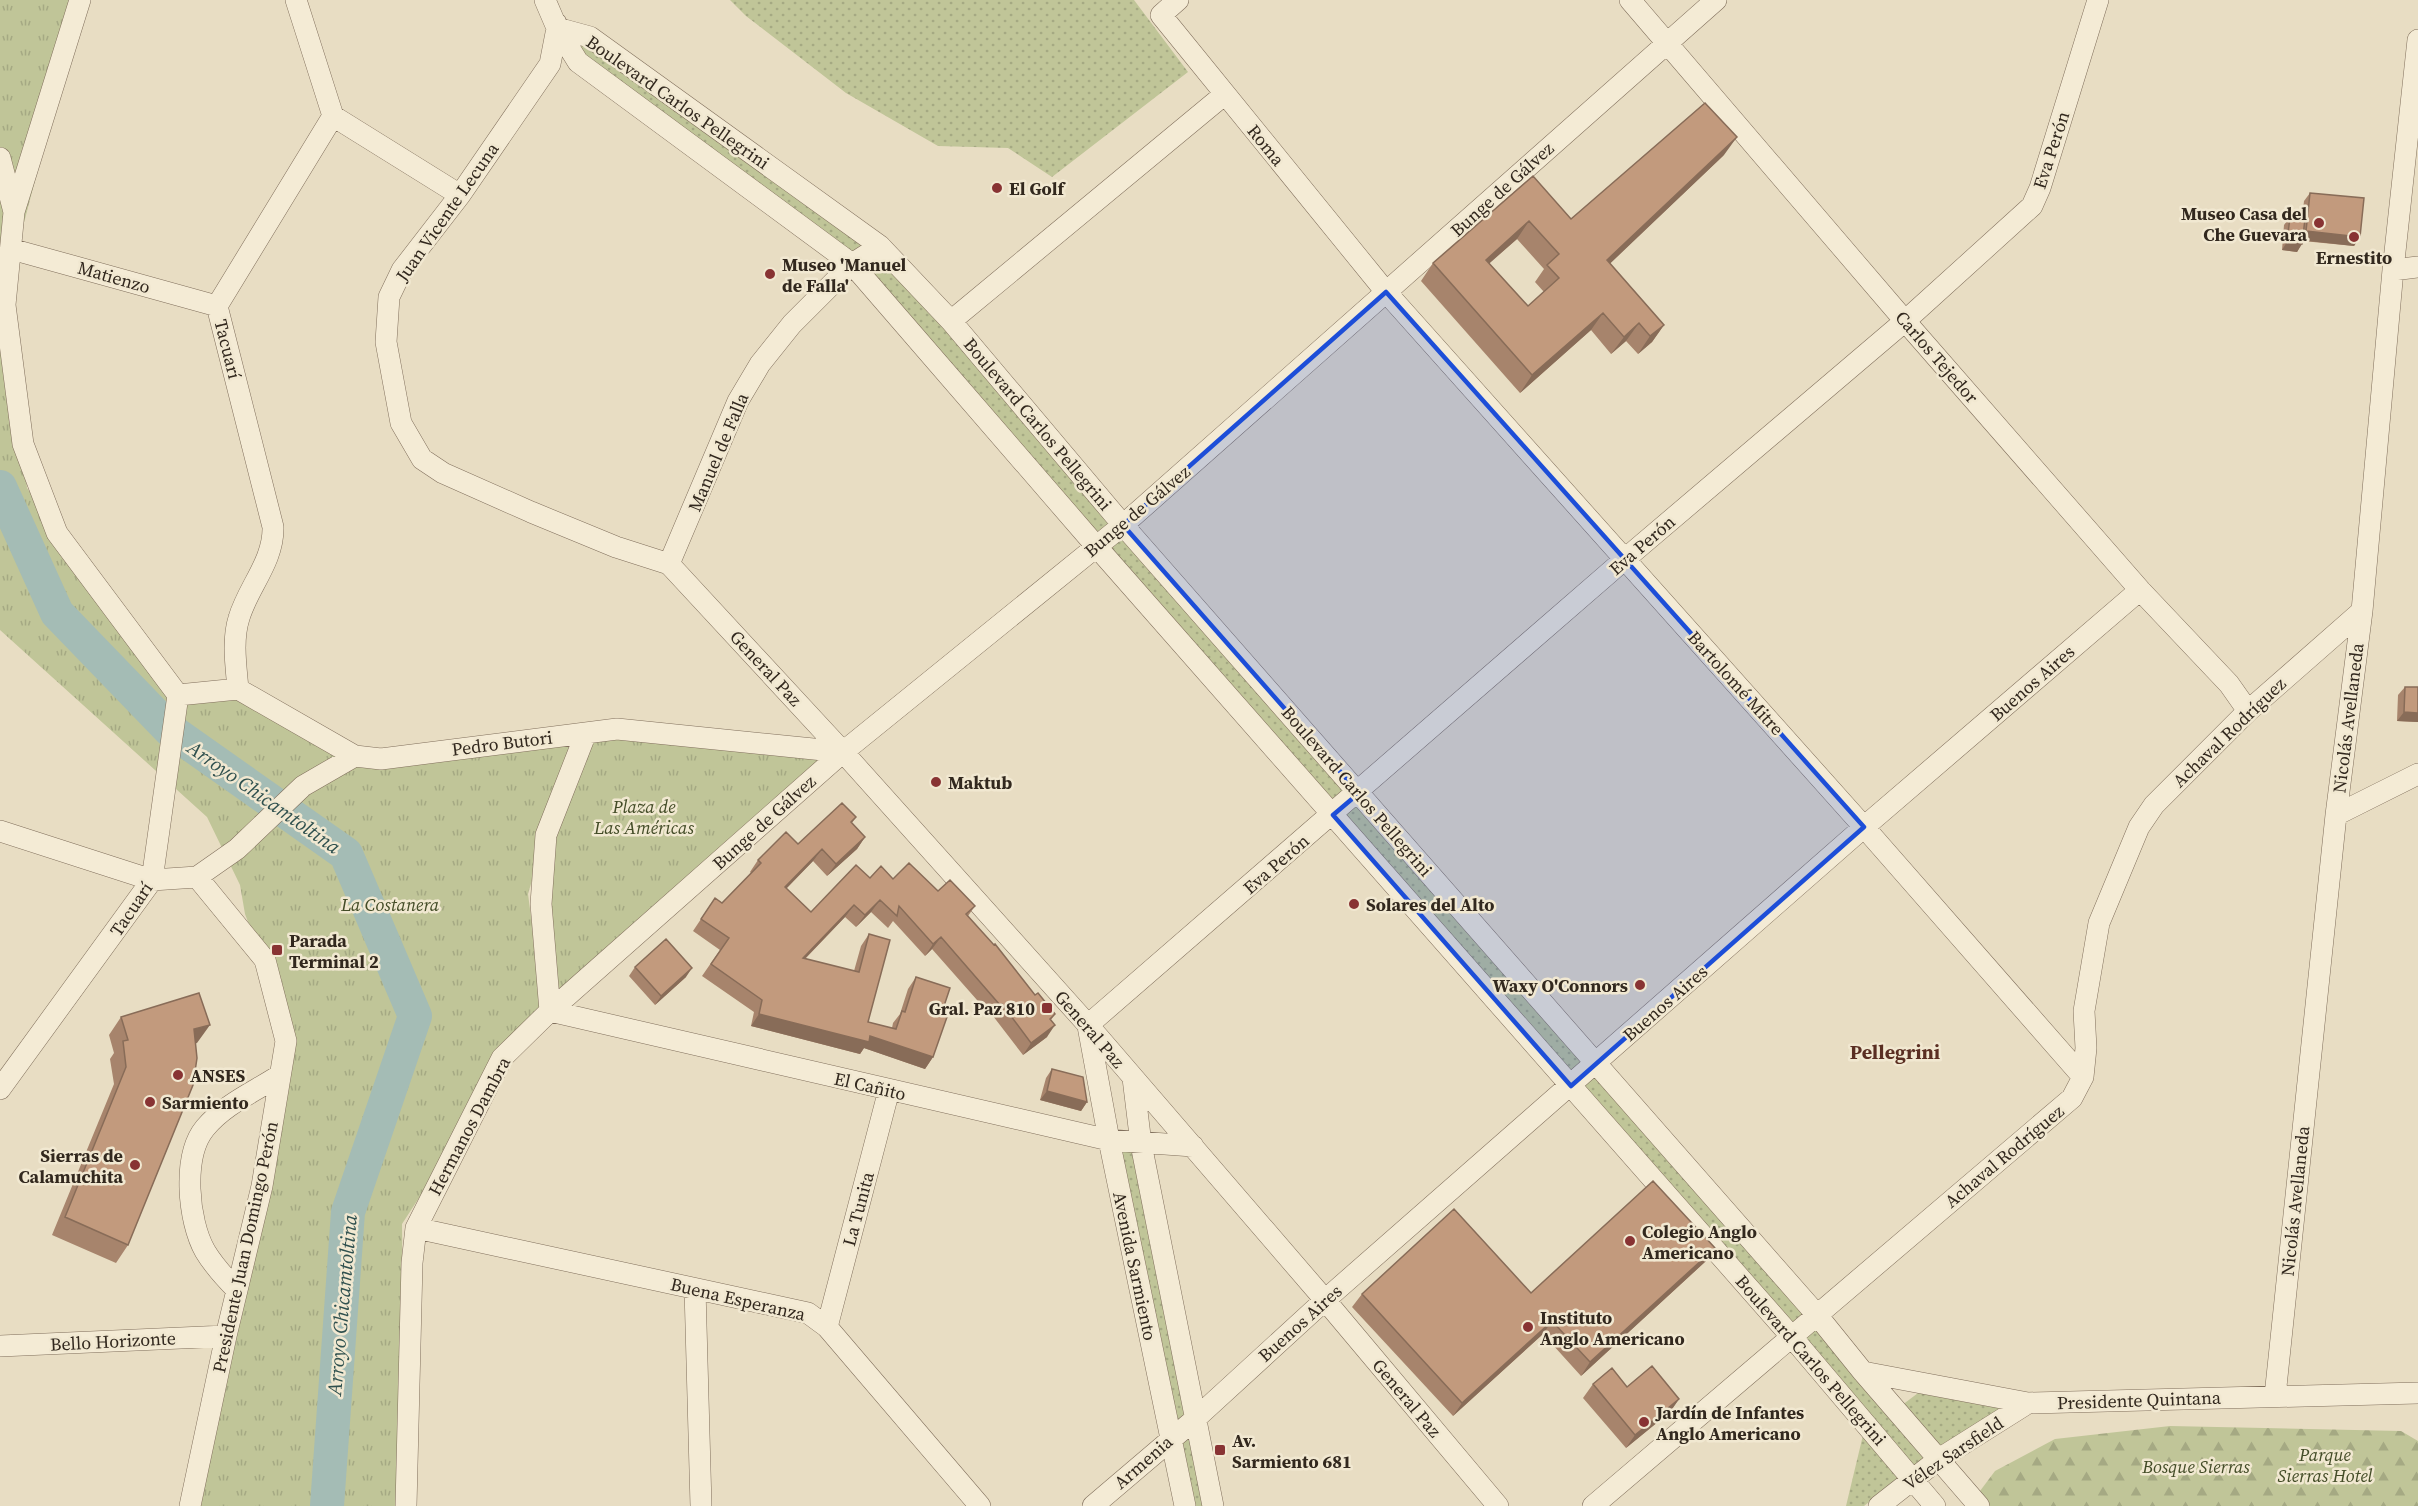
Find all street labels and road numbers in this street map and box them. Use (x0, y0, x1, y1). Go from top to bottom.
street label: Boulevard Carlos Pellegrini (581, 29, 775, 175)
street label: Eva Perón (2027, 108, 2075, 192)
street label: Roma (1242, 119, 1291, 172)
street label: Bunge de Gálvez (1445, 136, 1559, 242)
street label: Juan Vicente Lecuna (389, 137, 505, 287)
street label: Matienzo (75, 255, 153, 299)
street label: Carlos Tejedor (1890, 305, 1985, 409)
street label: Tacuarí (209, 317, 247, 381)
street label: Boulevard Carlos Pellegrini (958, 332, 1118, 516)
street label: Manuel de Falla (682, 388, 755, 515)
street label: Bunge de Gálvez (1079, 459, 1195, 563)
street label: Eva Perón (1604, 509, 1681, 581)
street label: General Paz (724, 624, 808, 712)
street label: Bartolomé Mitre (1682, 625, 1790, 741)
street label: Buenos Aires (1984, 639, 2080, 727)
street label: Nicolás Avellaneda (2326, 641, 2370, 794)
street label: Achaval Rodríguez (2167, 671, 2291, 793)
street label: Boulevard Carlos Pellegrini (1276, 700, 1438, 882)
street label: Pedro Butori (450, 724, 554, 762)
street label: Bunge de Gálvez (707, 769, 821, 875)
street label: Eva Perón (1238, 828, 1315, 900)
street label: Tacuarí (104, 877, 158, 941)
street label: Buenos Aires (1617, 959, 1713, 1047)
street label: General Paz (1049, 985, 1131, 1073)
street label: Hermanos Dambra (422, 1052, 517, 1200)
street label: El Cañito (832, 1066, 908, 1106)
street label: Achaval Rodríguez (1939, 1099, 2069, 1213)
street label: Presidente Juan Domingo Perón (206, 1119, 284, 1375)
street label: Nicolás Avellaneda (2275, 1124, 2315, 1277)
street label: La Tunita (836, 1168, 880, 1249)
street label: Avenida Sarmiento (1107, 1189, 1163, 1343)
street label: Boulevard Carlos Pellegrini (1730, 1269, 1892, 1451)
street label: Buena Esperanza (668, 1271, 809, 1327)
street label: Buenos Aires (1253, 1278, 1348, 1367)
street label: Bello Horizonte (50, 1325, 176, 1357)
street label: General Paz (1367, 1353, 1447, 1443)
street label: Presidente Quintana (2057, 1385, 2222, 1415)
street label: Vélez Sarsfield (1898, 1410, 2008, 1496)
street label: Armenia (1108, 1429, 1178, 1495)

